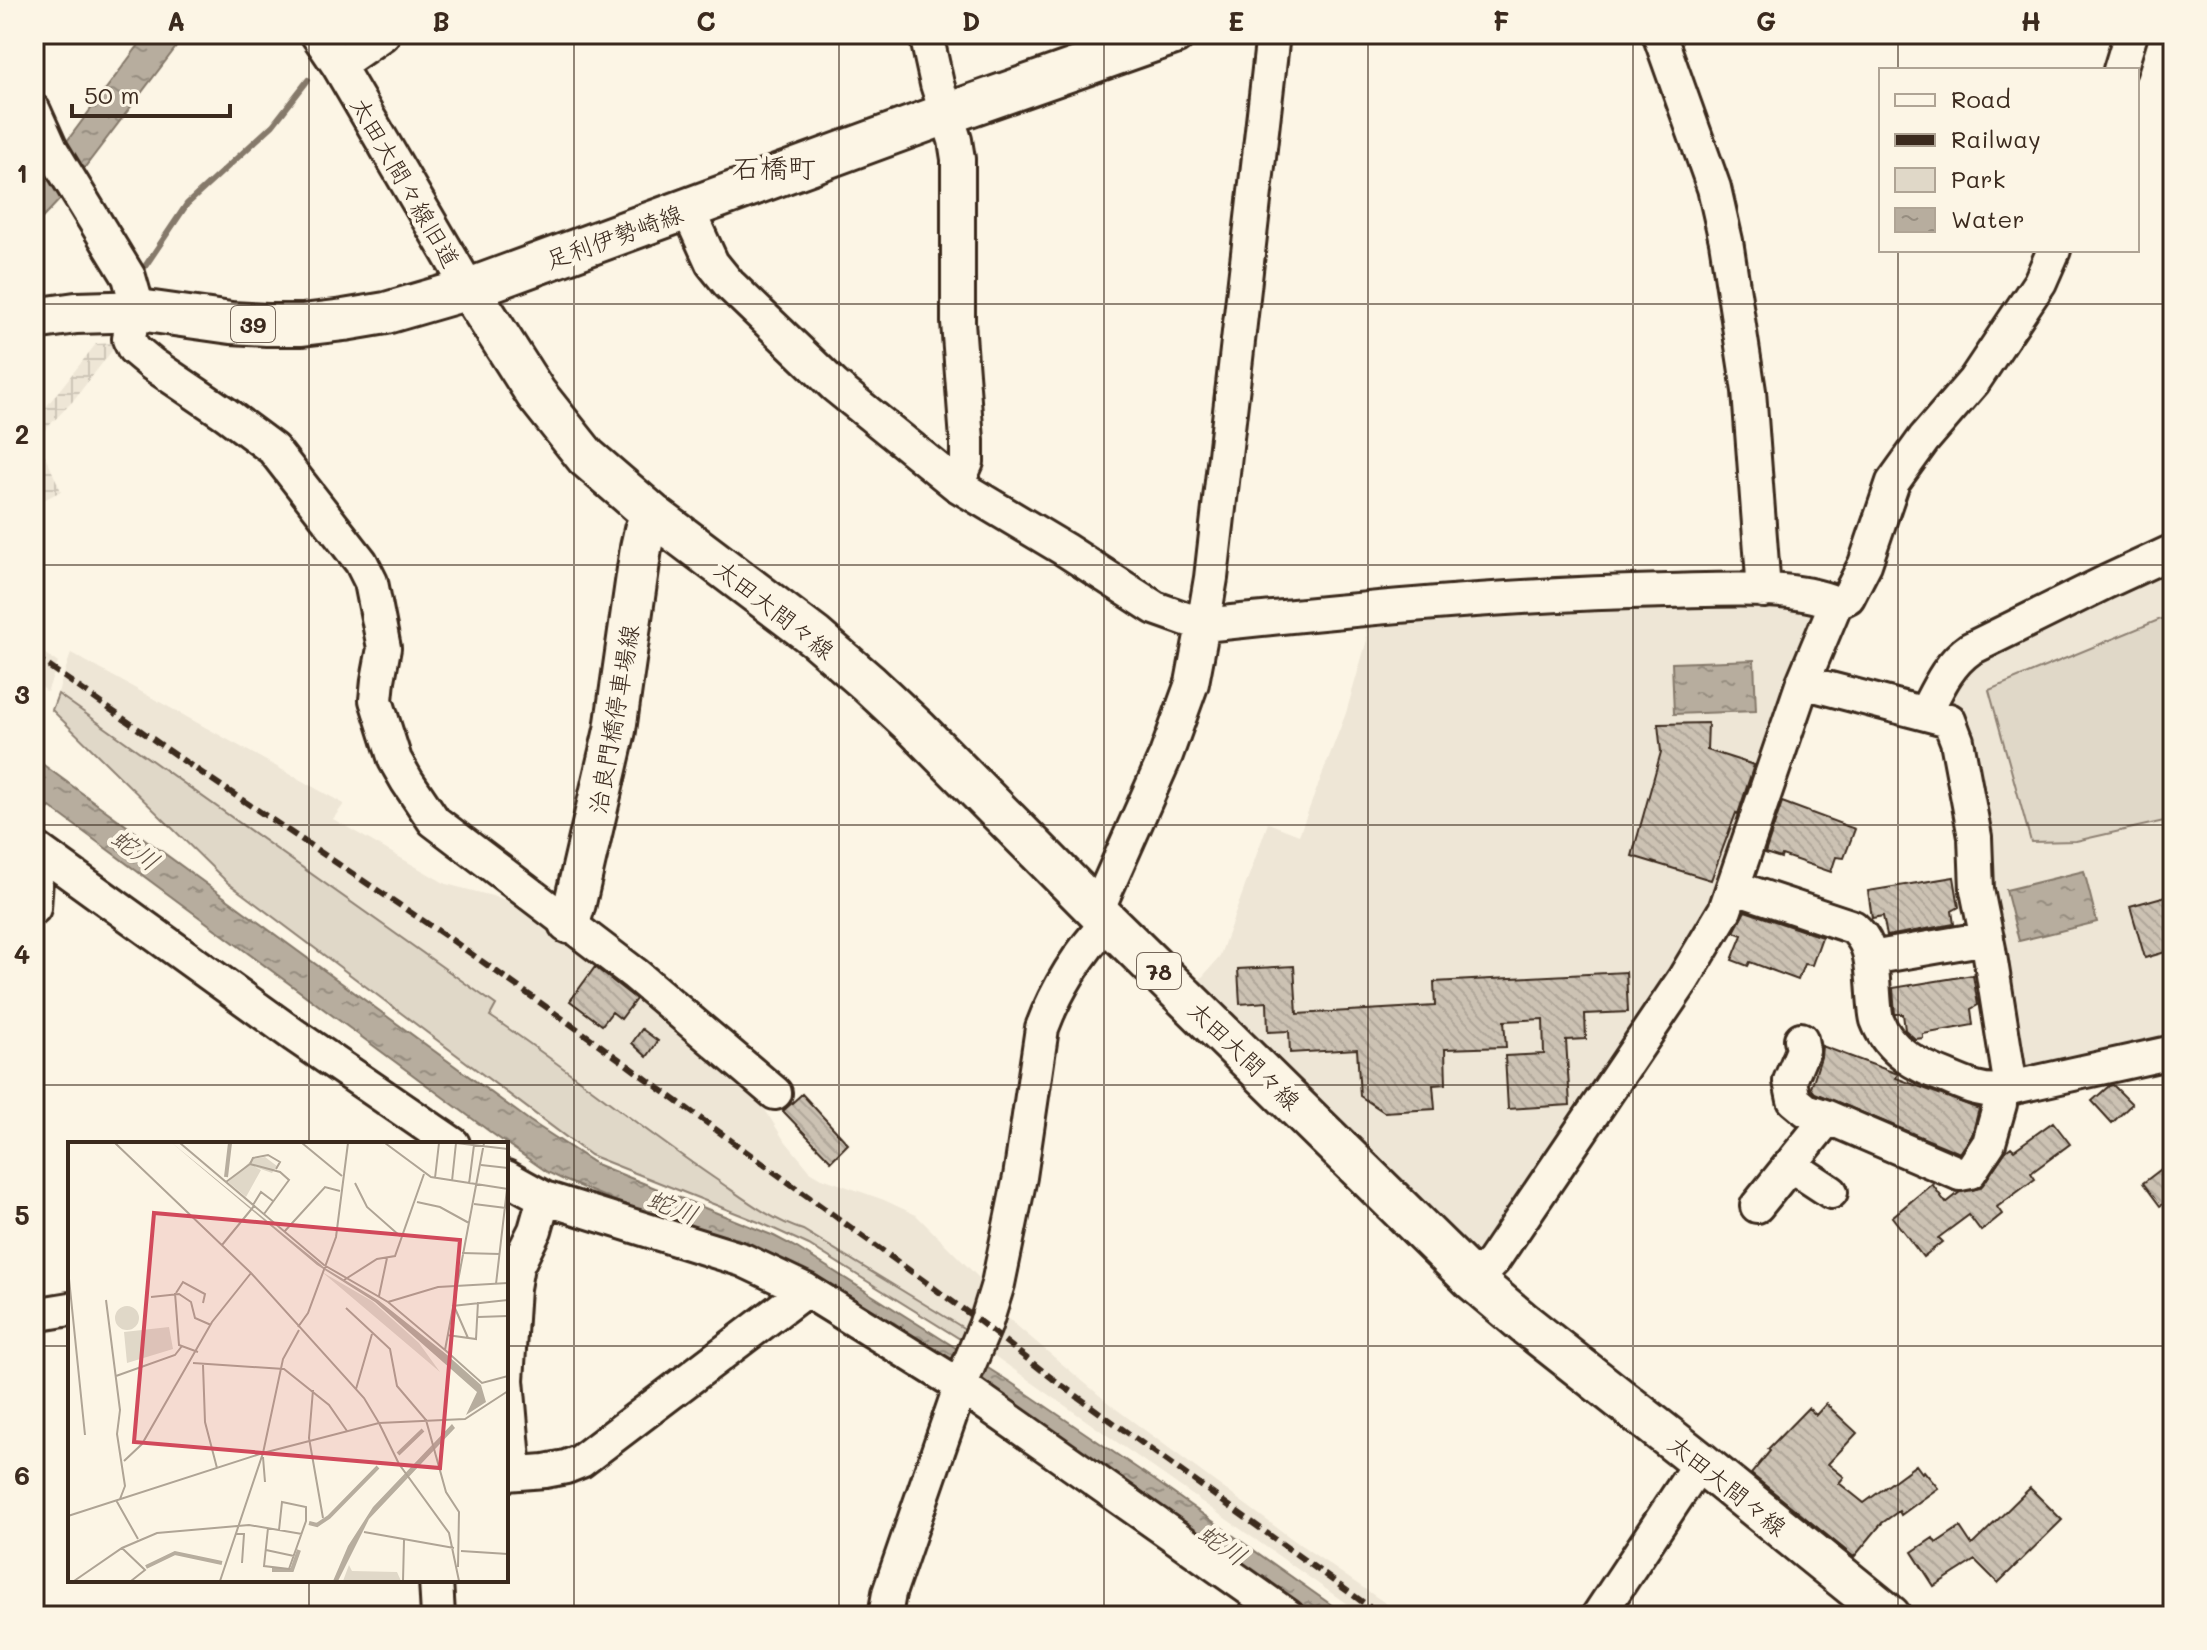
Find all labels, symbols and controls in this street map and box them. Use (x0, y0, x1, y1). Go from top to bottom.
text: A (167, 4, 185, 38)
text: B (432, 4, 450, 38)
text: C (696, 4, 716, 38)
text: D (962, 4, 980, 38)
text: E (1228, 4, 1244, 38)
text: F (1493, 4, 1509, 38)
text: G (1756, 4, 1776, 38)
text: H (2021, 4, 2041, 38)
scale bar (72, 68, 230, 118)
legend (1879, 68, 2139, 252)
text: 50 m (84, 79, 140, 110)
text: Road (1951, 83, 2011, 114)
street label: 太田大間々線旧道 (345, 91, 467, 273)
text: Railway (1951, 123, 2041, 154)
district label: 石橋町 (732, 149, 816, 185)
text: 1 (16, 156, 28, 190)
text: Park (1951, 163, 2005, 194)
street label: 足利伊勢崎線 (541, 197, 687, 275)
text: Water (1951, 203, 2025, 234)
road number: 39 (231, 306, 275, 342)
text: 2 (15, 417, 29, 451)
street label: 太田大間々線 (709, 552, 841, 666)
street label: 治良門橋停車場線 (581, 622, 645, 816)
text: 3 (14, 677, 30, 711)
water label: 蛇川 (105, 820, 167, 878)
text: 4 (14, 937, 30, 971)
road number: 78 (1137, 953, 1181, 989)
street label: 太田大間々線 (1182, 994, 1308, 1116)
inset map (68, 1142, 508, 1582)
water label: 蛇川 (643, 1180, 703, 1232)
text: 5 (14, 1198, 30, 1232)
street label: 太田大間々線 (1662, 1428, 1794, 1542)
text: 6 (14, 1458, 30, 1492)
water label: 蛇川 (1192, 1515, 1254, 1573)

